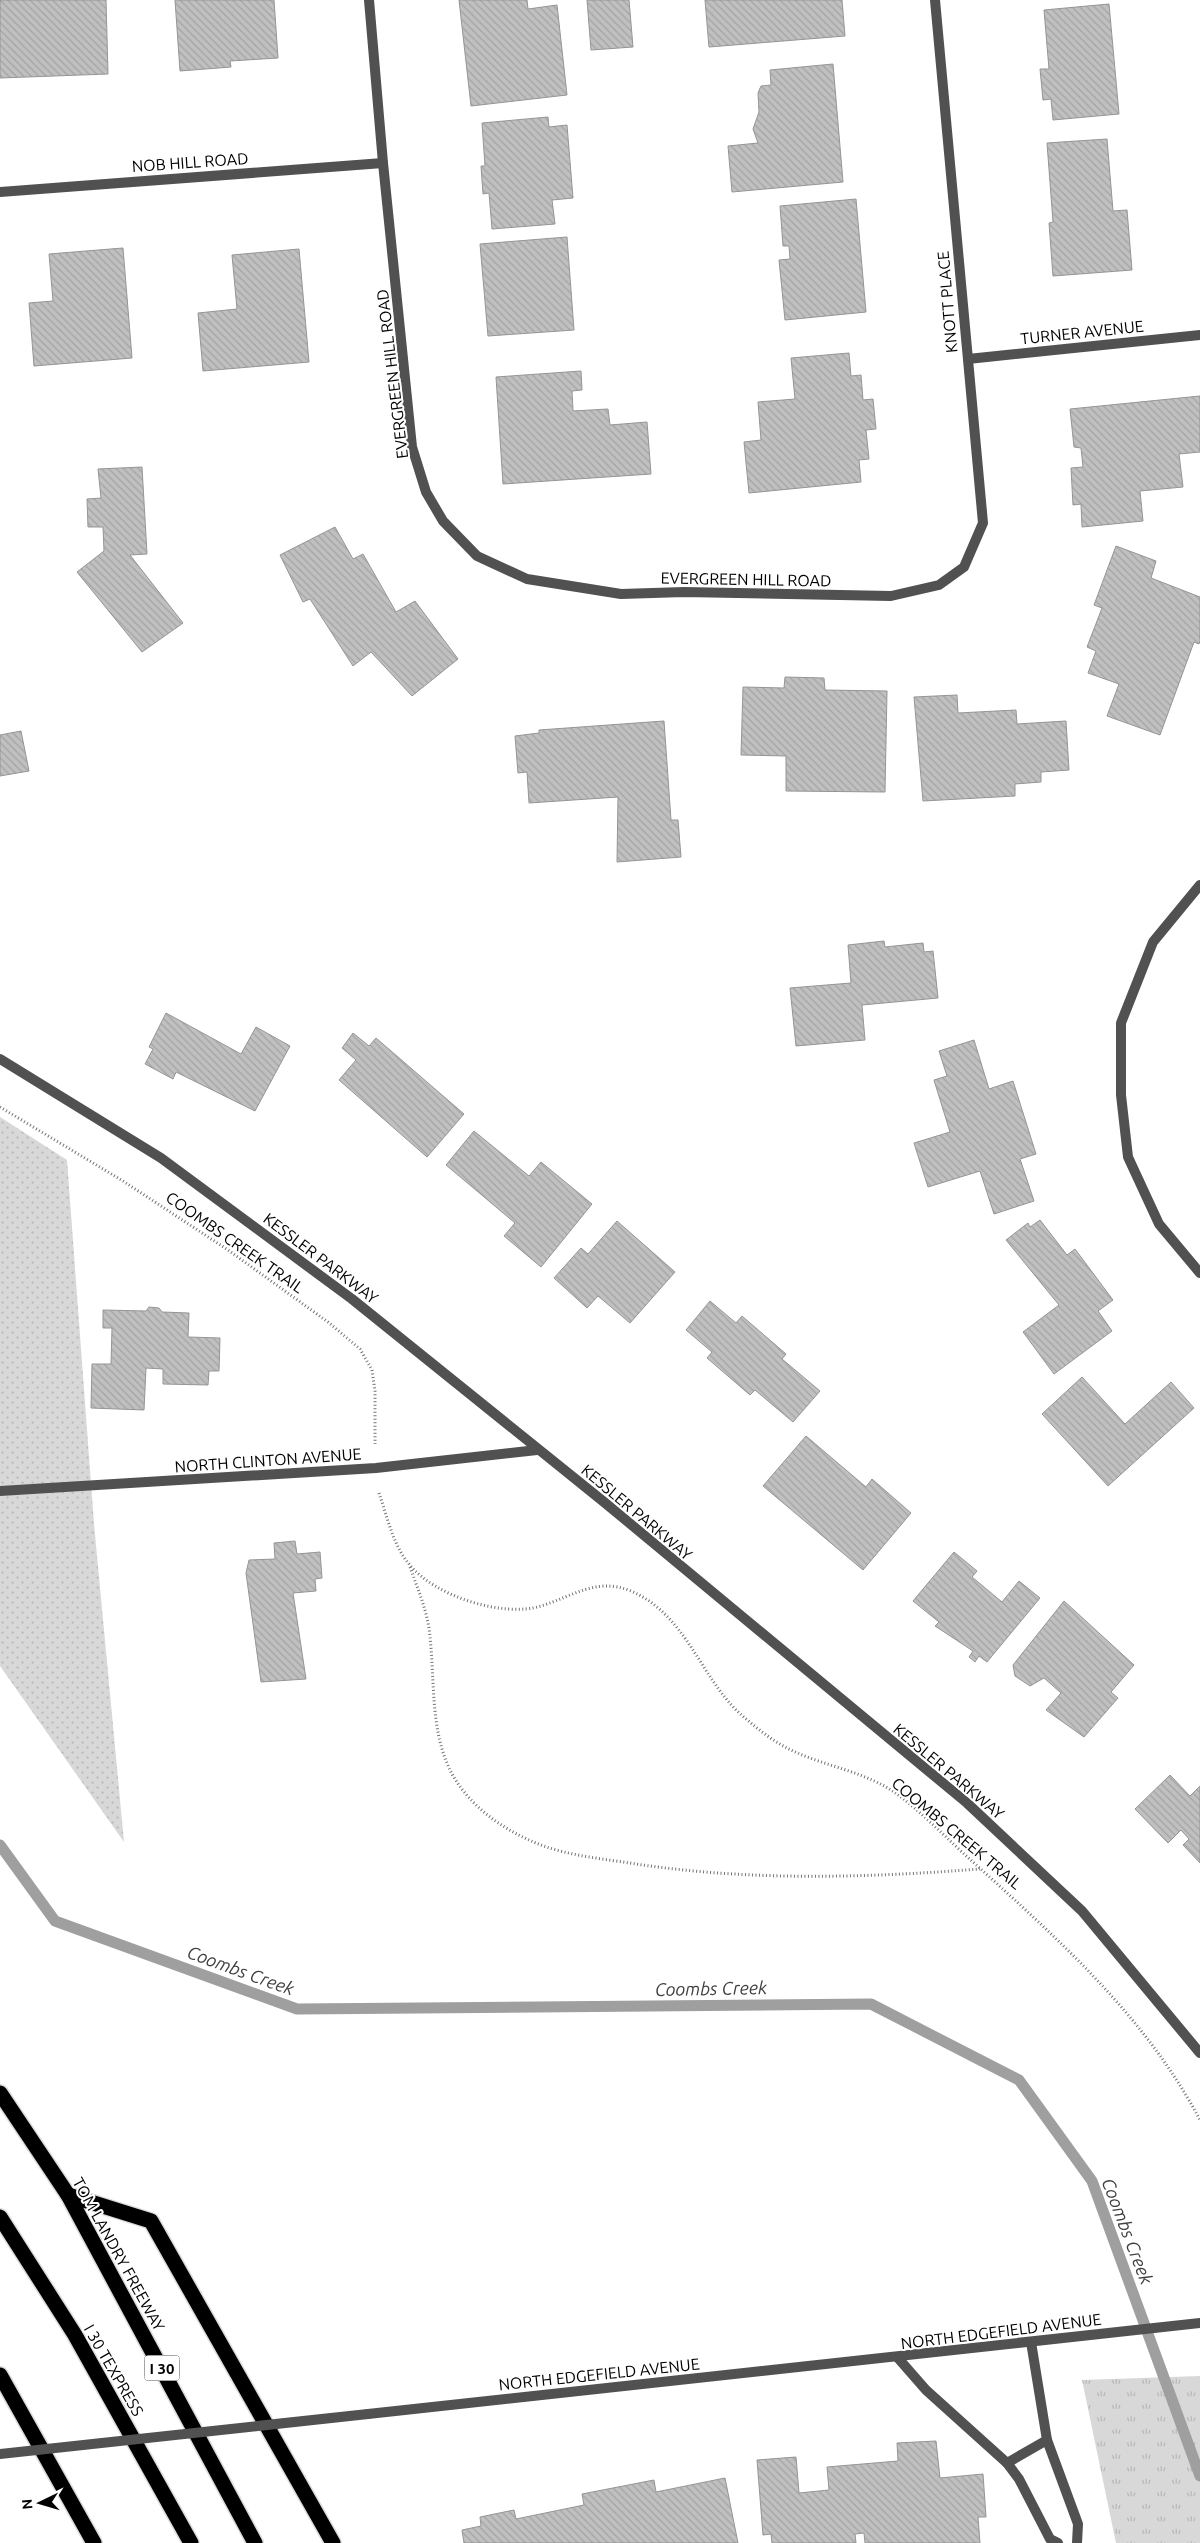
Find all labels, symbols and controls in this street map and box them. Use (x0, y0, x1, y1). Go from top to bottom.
street label: NOB HILL ROAD (131, 149, 249, 175)
street label: KNOTT PLACE (934, 250, 960, 354)
street label: EVERGREEN HILL ROAD (373, 288, 411, 460)
street label: TURNER AVENUE (1019, 317, 1145, 347)
street label: EVERGREEN HILL ROAD (660, 569, 832, 589)
street label: COOMBS CREEK TRAIL (163, 1188, 307, 1296)
street label: KESSLER PARKWAY (260, 1209, 382, 1307)
street label: NORTH CLINTON AVENUE (174, 1444, 362, 1476)
street label: KESSLER PARKWAY (578, 1461, 696, 1564)
street label: KESSLER PARKWAY (890, 1720, 1008, 1823)
street label: COOMBS CREEK TRAIL (889, 1773, 1025, 1893)
water label: Coombs Creek (185, 1941, 298, 1999)
water label: Coombs Creek (655, 1977, 768, 1999)
street label: TOM LANDRY FREEWAY (69, 2174, 169, 2334)
water label: Coombs Creek (1099, 2175, 1158, 2288)
street label: NORTH EDGEFIELD AVENUE (900, 2310, 1102, 2352)
street label: I 30 TEXPRESS (81, 2321, 147, 2419)
street label: NORTH EDGEFIELD AVENUE (498, 2354, 700, 2394)
road number: I 30 (144, 2356, 180, 2380)
north arrow (15, 2478, 65, 2528)
text: N (19, 2498, 35, 2510)

